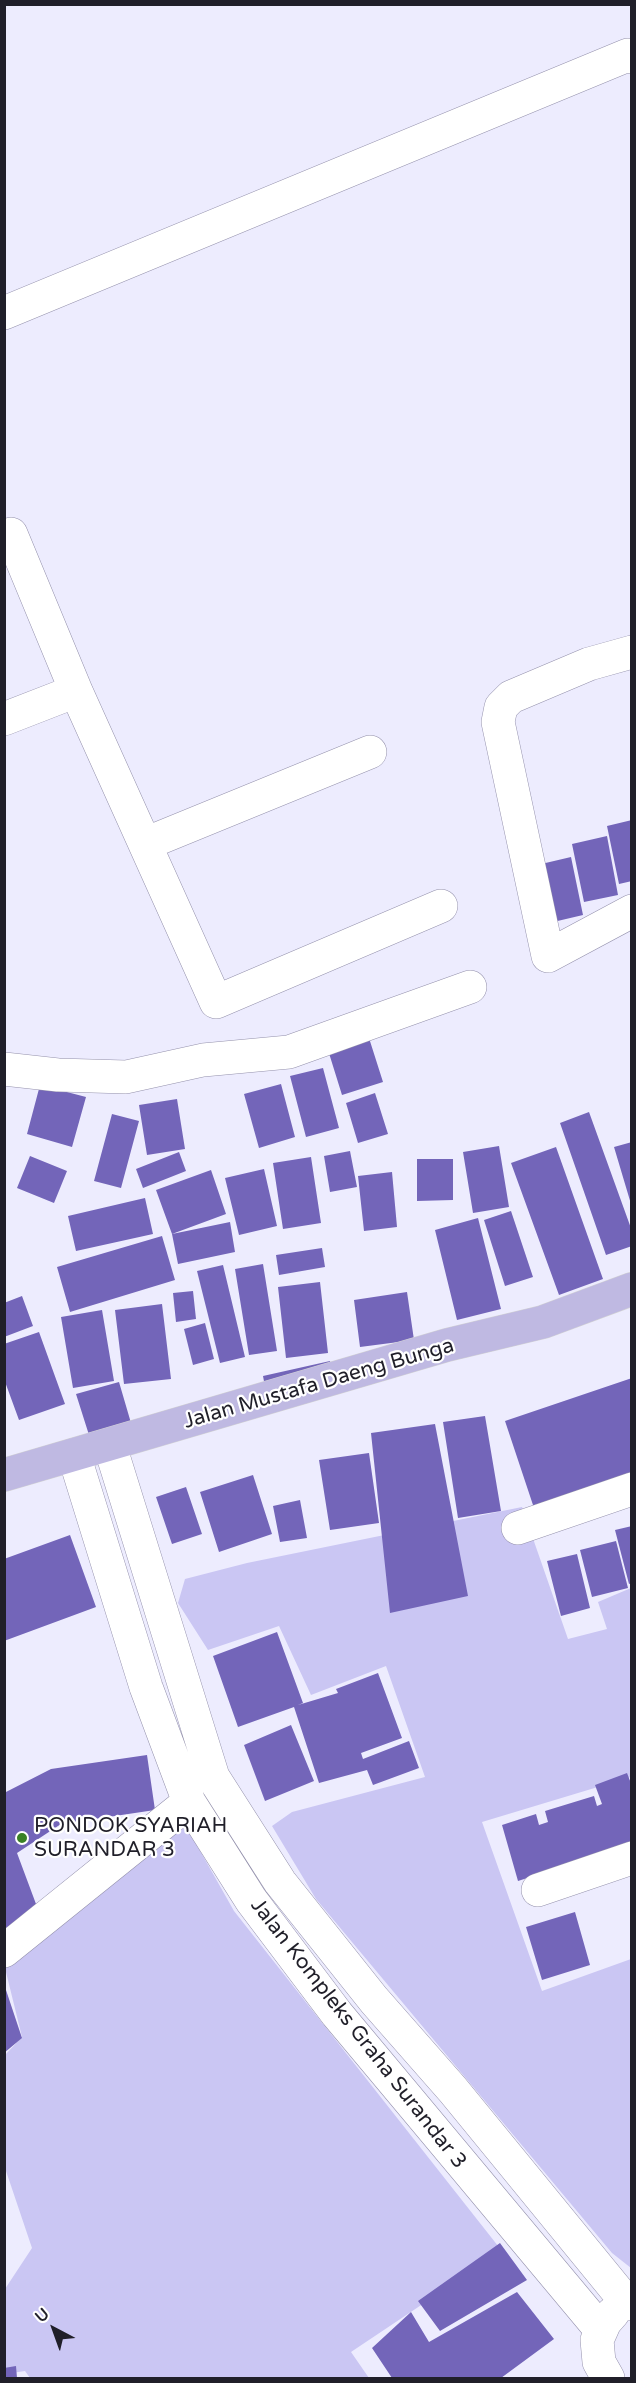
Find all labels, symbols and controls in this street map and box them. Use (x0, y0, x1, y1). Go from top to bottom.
street label: Jalan Mustafa Daeng Bunga (181, 1333, 457, 1435)
place label: PONDOK SYARIAH SURANDAR 3 (34, 1813, 227, 1863)
marker: PONDOK SYARIAH SURANDAR 3 (15, 1831, 29, 1845)
street label: Jalan Kompleks Graha Surandar 3 (245, 1894, 471, 2174)
north arrow (24, 2299, 84, 2359)
text: U (31, 2304, 53, 2327)

